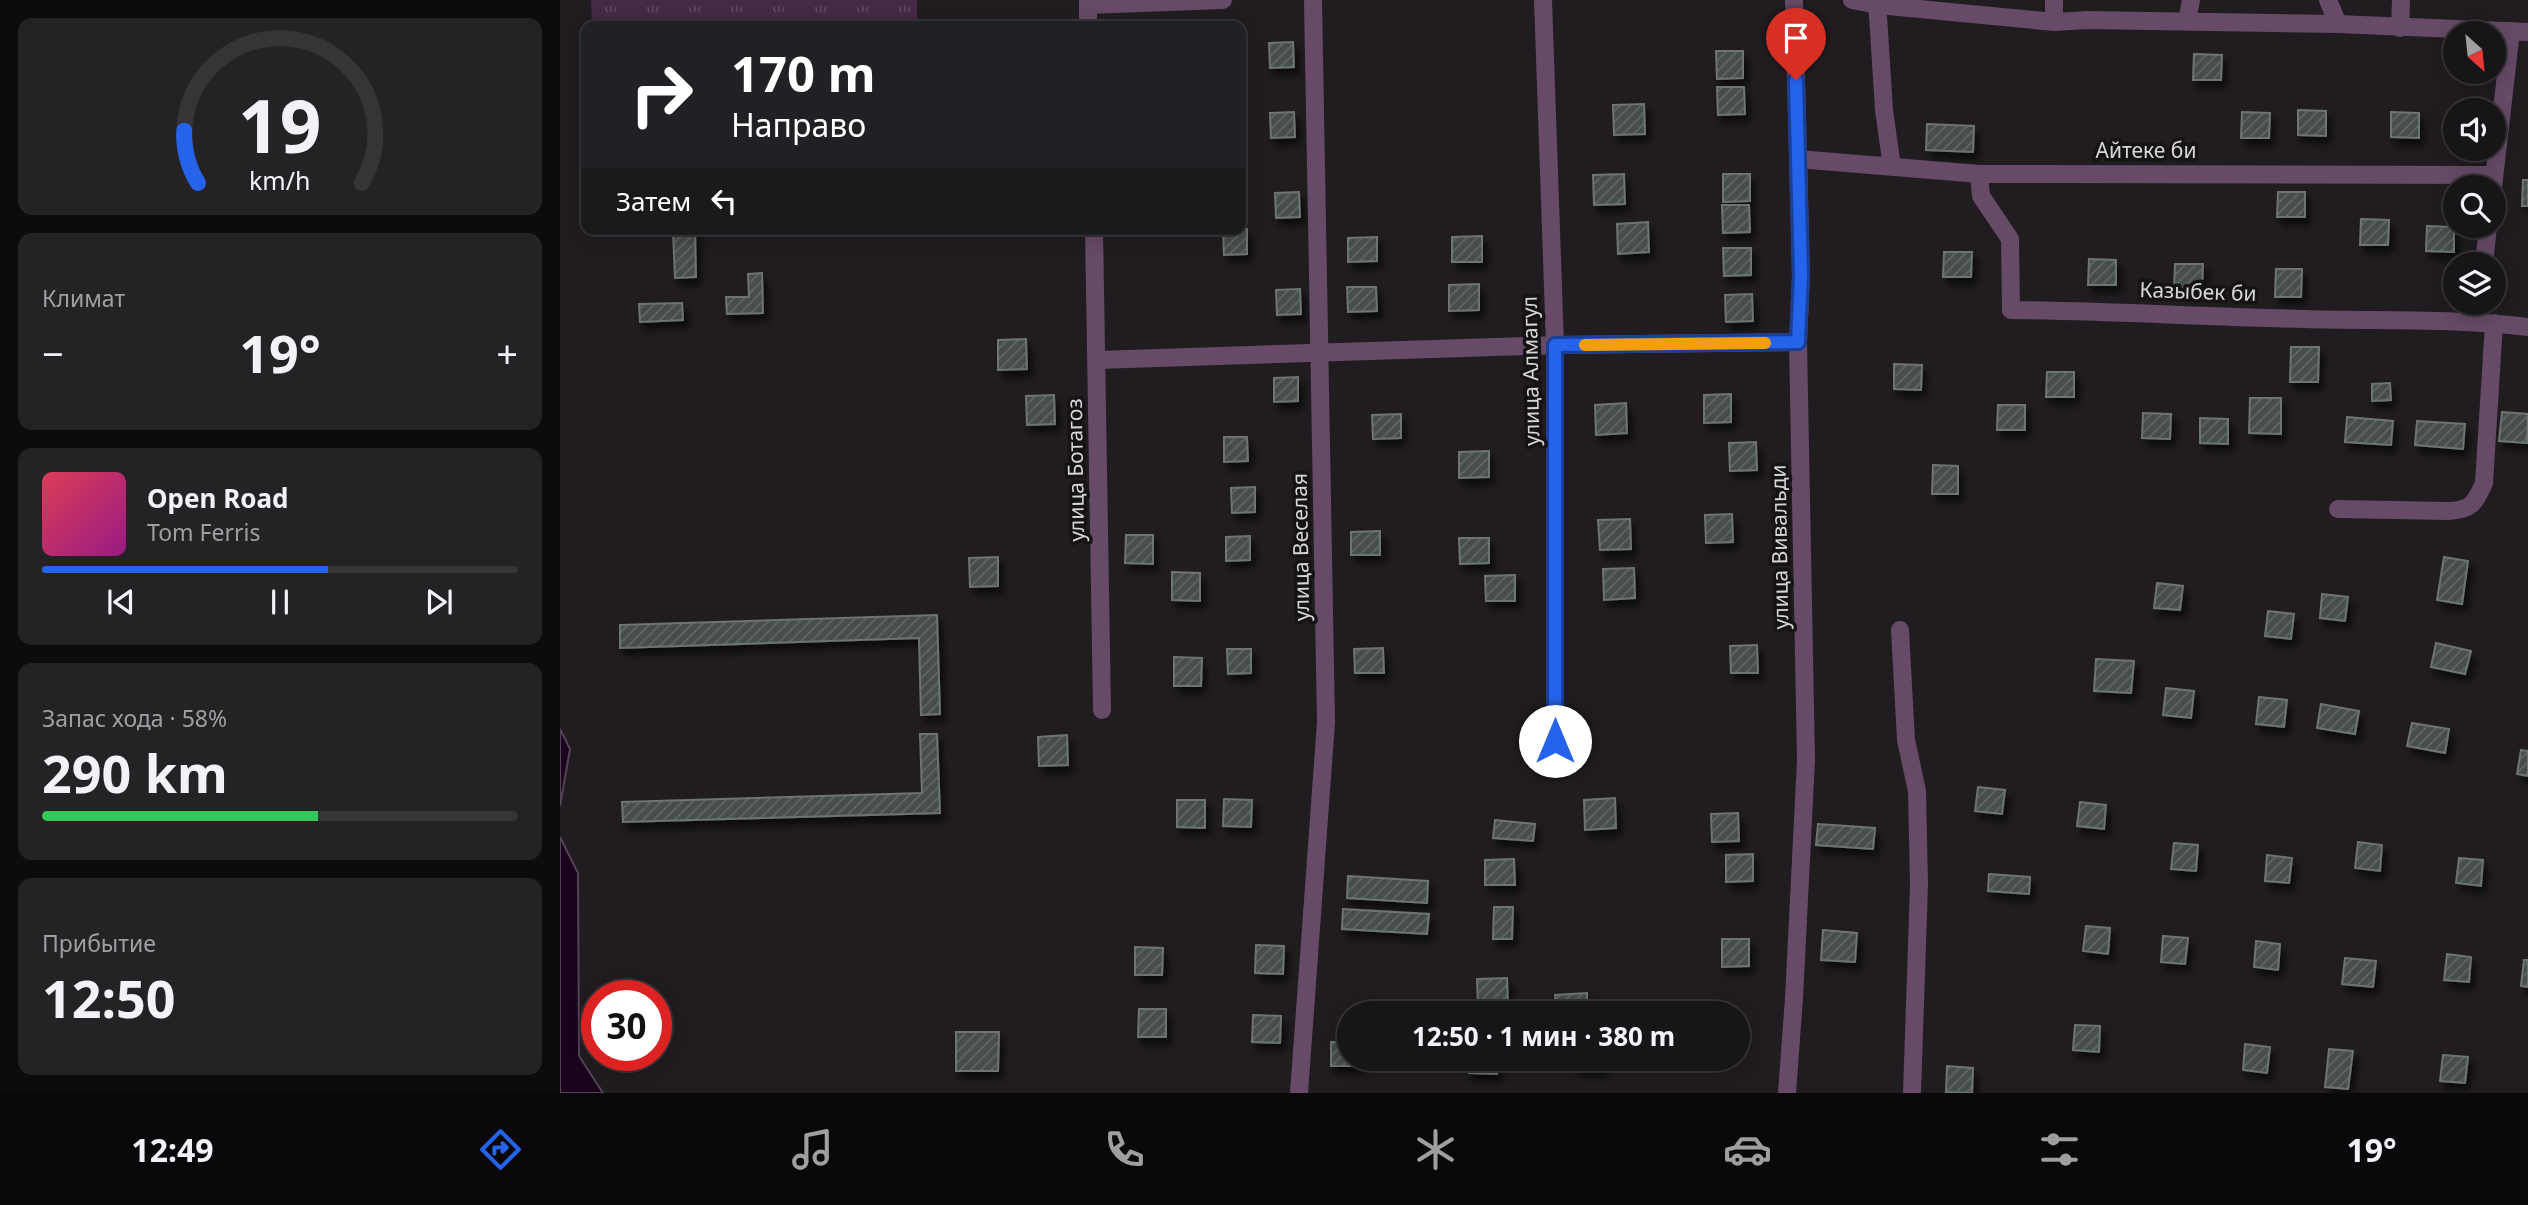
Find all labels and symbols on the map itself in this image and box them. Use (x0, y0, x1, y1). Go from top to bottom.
pin (1766, 8, 1826, 80)
north arrow (2443, 21, 2506, 84)
street label: Айтеке би (2096, 136, 2196, 164)
street label: Казыбек би (2139, 275, 2257, 307)
street label: улица Алмагул (1515, 296, 1545, 446)
street label: улица Ботагоз (1060, 398, 1090, 542)
street label: улица Вивальди (1764, 464, 1794, 630)
street label: улица Веселая (1285, 473, 1315, 621)
position arrow (1518, 704, 1592, 778)
speed limit sign: 30 (581, 980, 672, 1071)

